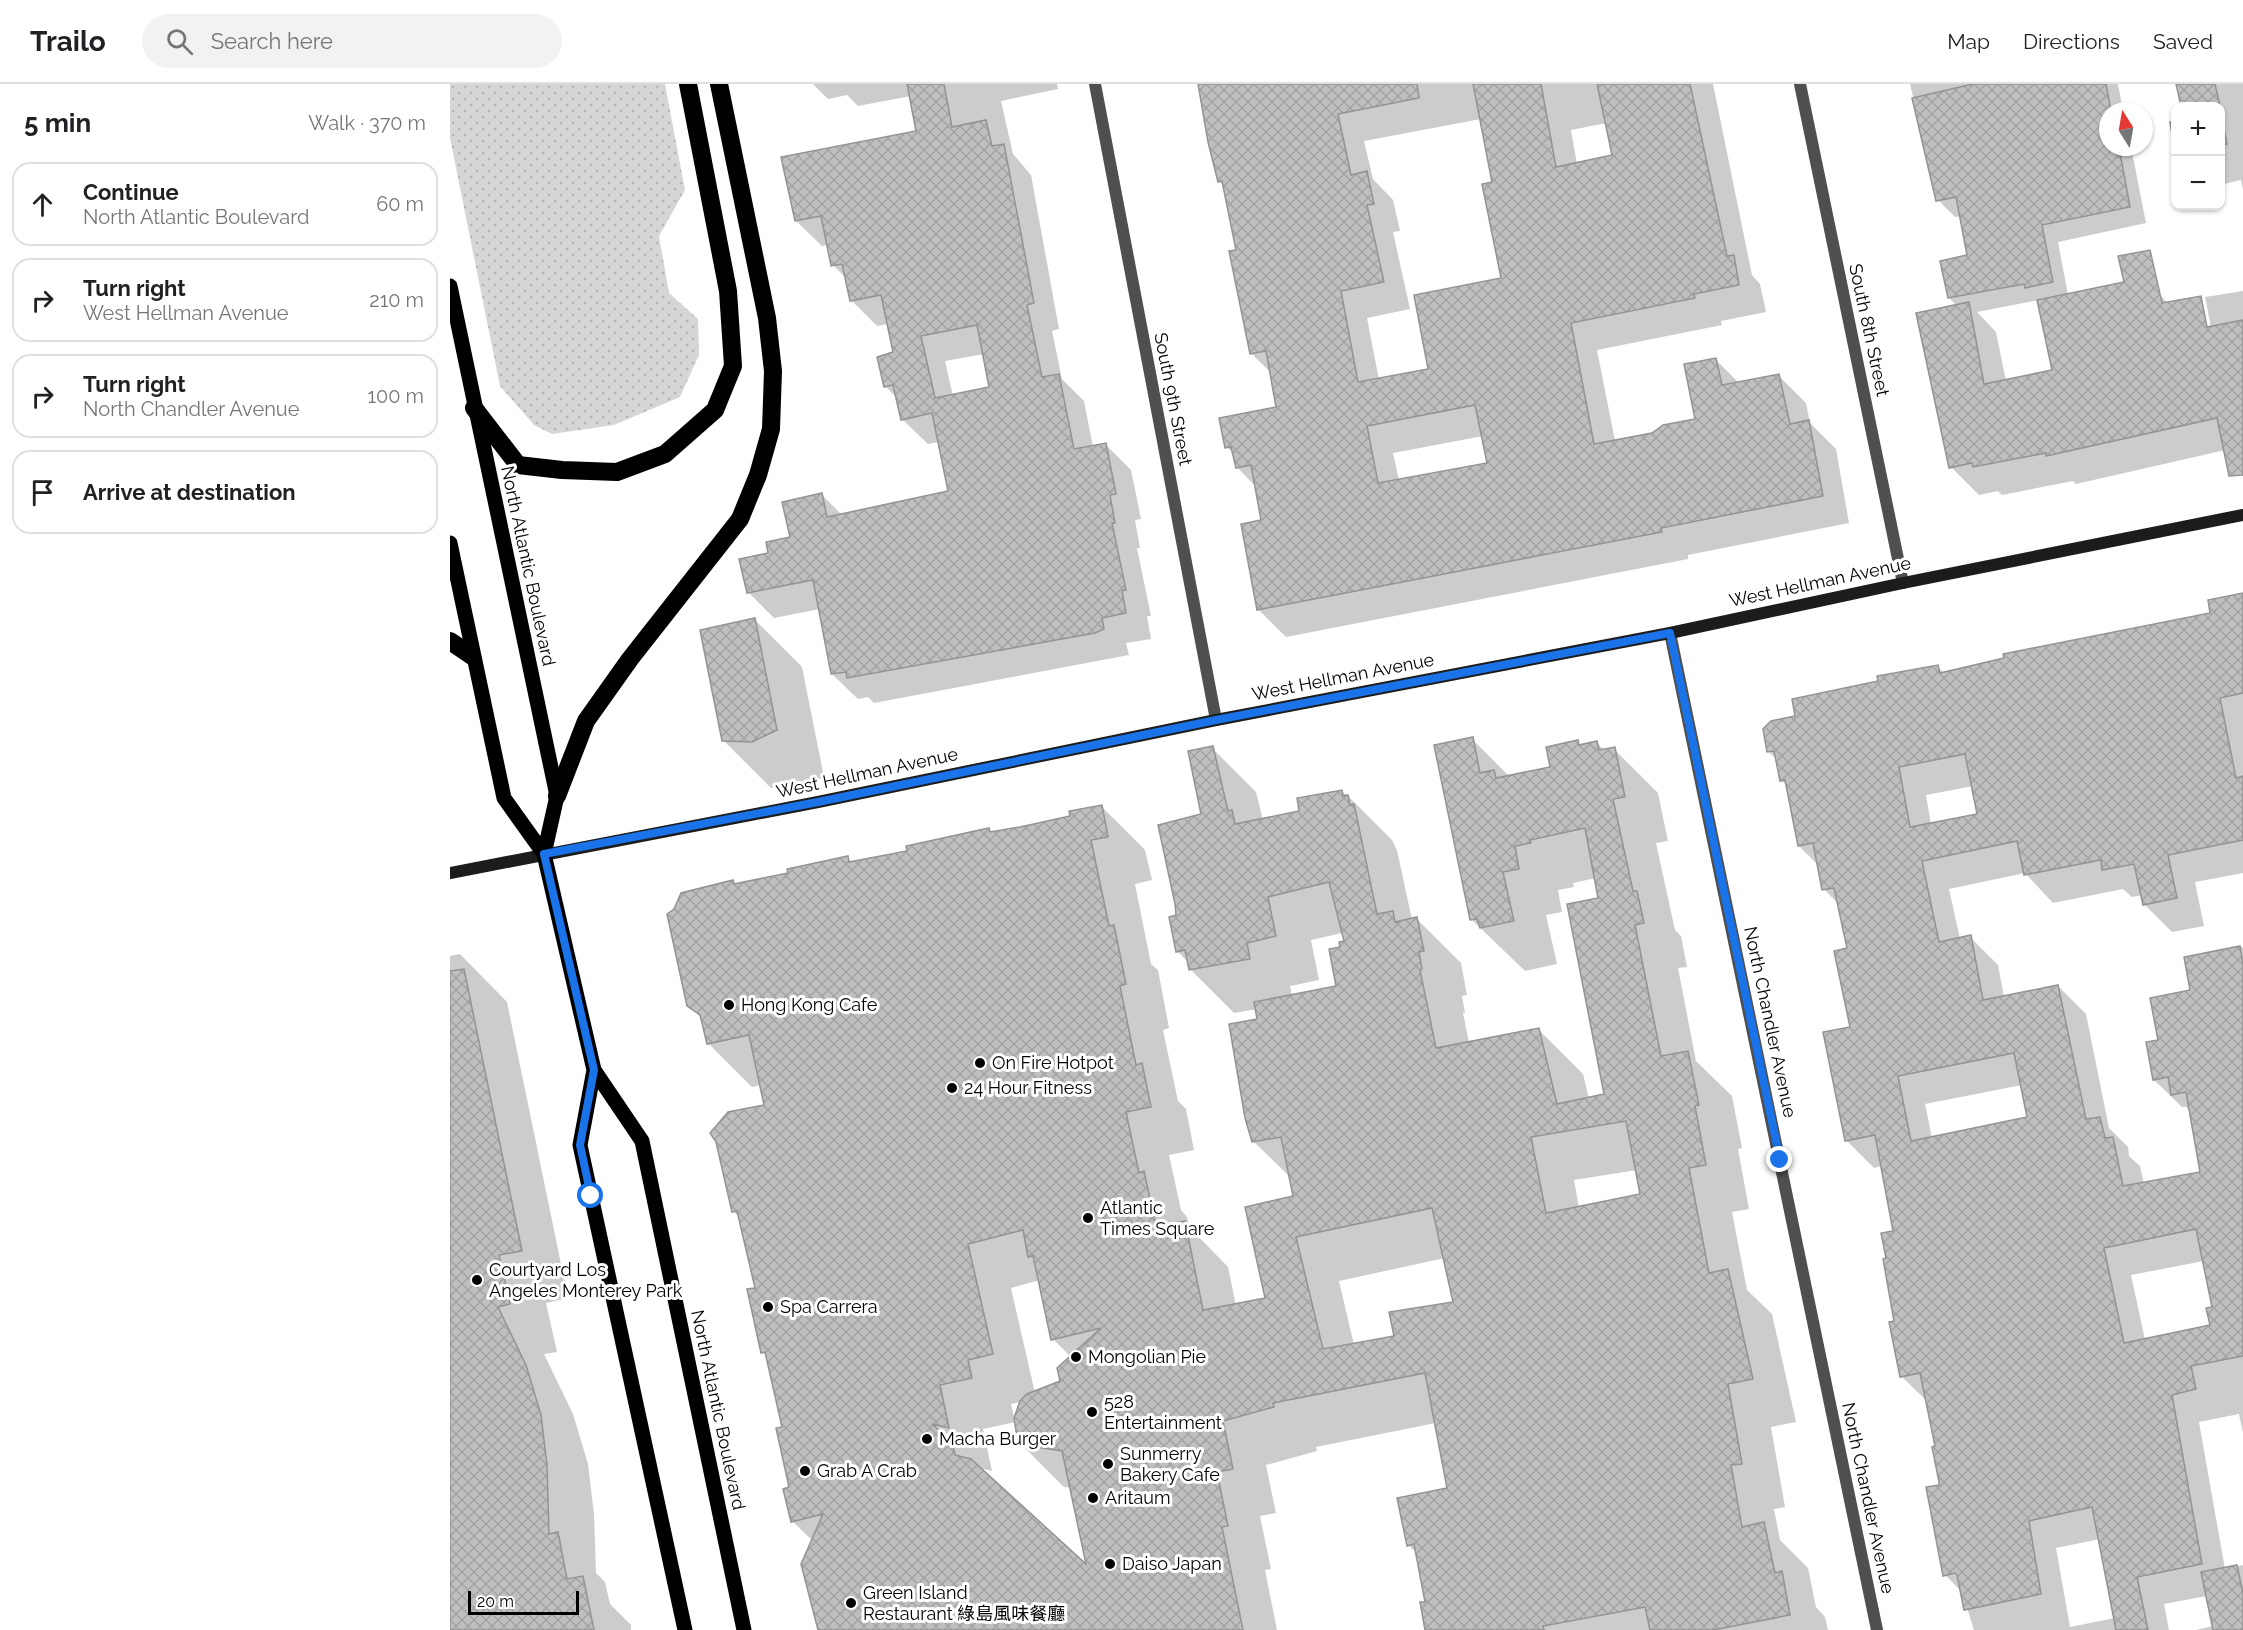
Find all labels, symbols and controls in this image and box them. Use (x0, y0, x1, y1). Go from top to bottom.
search box (142, 14, 562, 68)
text: Trailo (30, 25, 106, 58)
icon: search (163, 25, 196, 58)
text: Search here (211, 28, 333, 54)
text: Map (1947, 29, 1990, 54)
text: Directions (2023, 29, 2120, 54)
text: Saved (2153, 29, 2213, 54)
north arrow (2099, 102, 2153, 156)
map controls (2171, 102, 2225, 210)
button: + (2171, 102, 2225, 156)
text: 5 min (24, 108, 91, 138)
text: Walk · 370 m (308, 111, 426, 135)
button: − (2171, 156, 2225, 210)
text: Continue (83, 179, 179, 205)
icon: ahead (26, 188, 59, 221)
text: 60 m (376, 192, 424, 216)
text: North Atlantic Boulevard (83, 205, 309, 229)
street label: South 8th Street (1845, 262, 1894, 398)
text: Turn right (83, 275, 186, 301)
icon: right (26, 284, 59, 317)
text: 210 m (369, 288, 424, 312)
text: West Hellman Avenue (83, 301, 289, 325)
street label: South 9th Street (1150, 331, 1197, 467)
text: Turn right (83, 371, 186, 397)
icon: right (26, 380, 59, 413)
text: 100 m (367, 384, 424, 408)
text: North Chandler Avenue (83, 397, 299, 421)
street label: North Atlantic Boulevard (497, 464, 560, 668)
icon: arrive (26, 476, 59, 509)
text: Arrive at destination (83, 479, 296, 505)
street label: West Hellman Avenue (1727, 552, 1913, 611)
street label: West Hellman Avenue (1250, 648, 1436, 704)
street label: West Hellman Avenue (774, 743, 960, 802)
street label: North Chandler Avenue (1740, 924, 1801, 1120)
place label: Hong Kong Cafe (741, 994, 878, 1015)
marker: Hong Kong Cafe (722, 998, 736, 1012)
place label: On Fire Hotpot (992, 1052, 1114, 1073)
marker: On Fire Hotpot (973, 1056, 987, 1070)
place label: 24 Hour Fitness (964, 1077, 1092, 1098)
marker: 24 Hour Fitness (945, 1081, 959, 1095)
route end (1766, 1146, 1792, 1172)
route start (577, 1182, 603, 1208)
place label: Atlantic Times Square (1100, 1197, 1215, 1239)
marker: Atlantic Times Square (1081, 1211, 1095, 1225)
place label: Courtyard Los Angeles Monterey Park (489, 1259, 683, 1301)
marker: Courtyard Los Angeles Monterey Park (470, 1273, 484, 1287)
place label: Spa Carrera (780, 1296, 878, 1317)
marker: Spa Carrera (761, 1300, 775, 1314)
street label: North Atlantic Boulevard (687, 1308, 750, 1512)
place label: Mongolian Pie (1088, 1346, 1207, 1367)
marker: Mongolian Pie (1069, 1350, 1083, 1364)
place label: 528 Entertainment (1104, 1391, 1222, 1433)
street label: North Chandler Avenue (1838, 1400, 1899, 1596)
marker: 528 Entertainment (1085, 1405, 1099, 1419)
place label: Macha Burger (939, 1428, 1057, 1449)
marker: Macha Burger (920, 1432, 934, 1446)
place label: Sunmerry Bakery Cafe (1120, 1443, 1220, 1485)
marker: Sunmerry Bakery Cafe (1101, 1457, 1115, 1471)
place label: Grab A Crab (817, 1460, 917, 1481)
marker: Grab A Crab (798, 1464, 812, 1478)
place label: Aritaum (1105, 1487, 1170, 1508)
marker: Aritaum (1086, 1491, 1100, 1505)
place label: Daiso Japan (1122, 1553, 1222, 1574)
marker: Daiso Japan (1103, 1557, 1117, 1571)
place label: Green Island Restaurant 綠島風味餐廳 (863, 1582, 1065, 1624)
scale bar (468, 1588, 579, 1616)
text: 20 m (477, 1592, 514, 1611)
marker: Green Island Restaurant 綠島風味餐廳 (844, 1596, 858, 1610)

